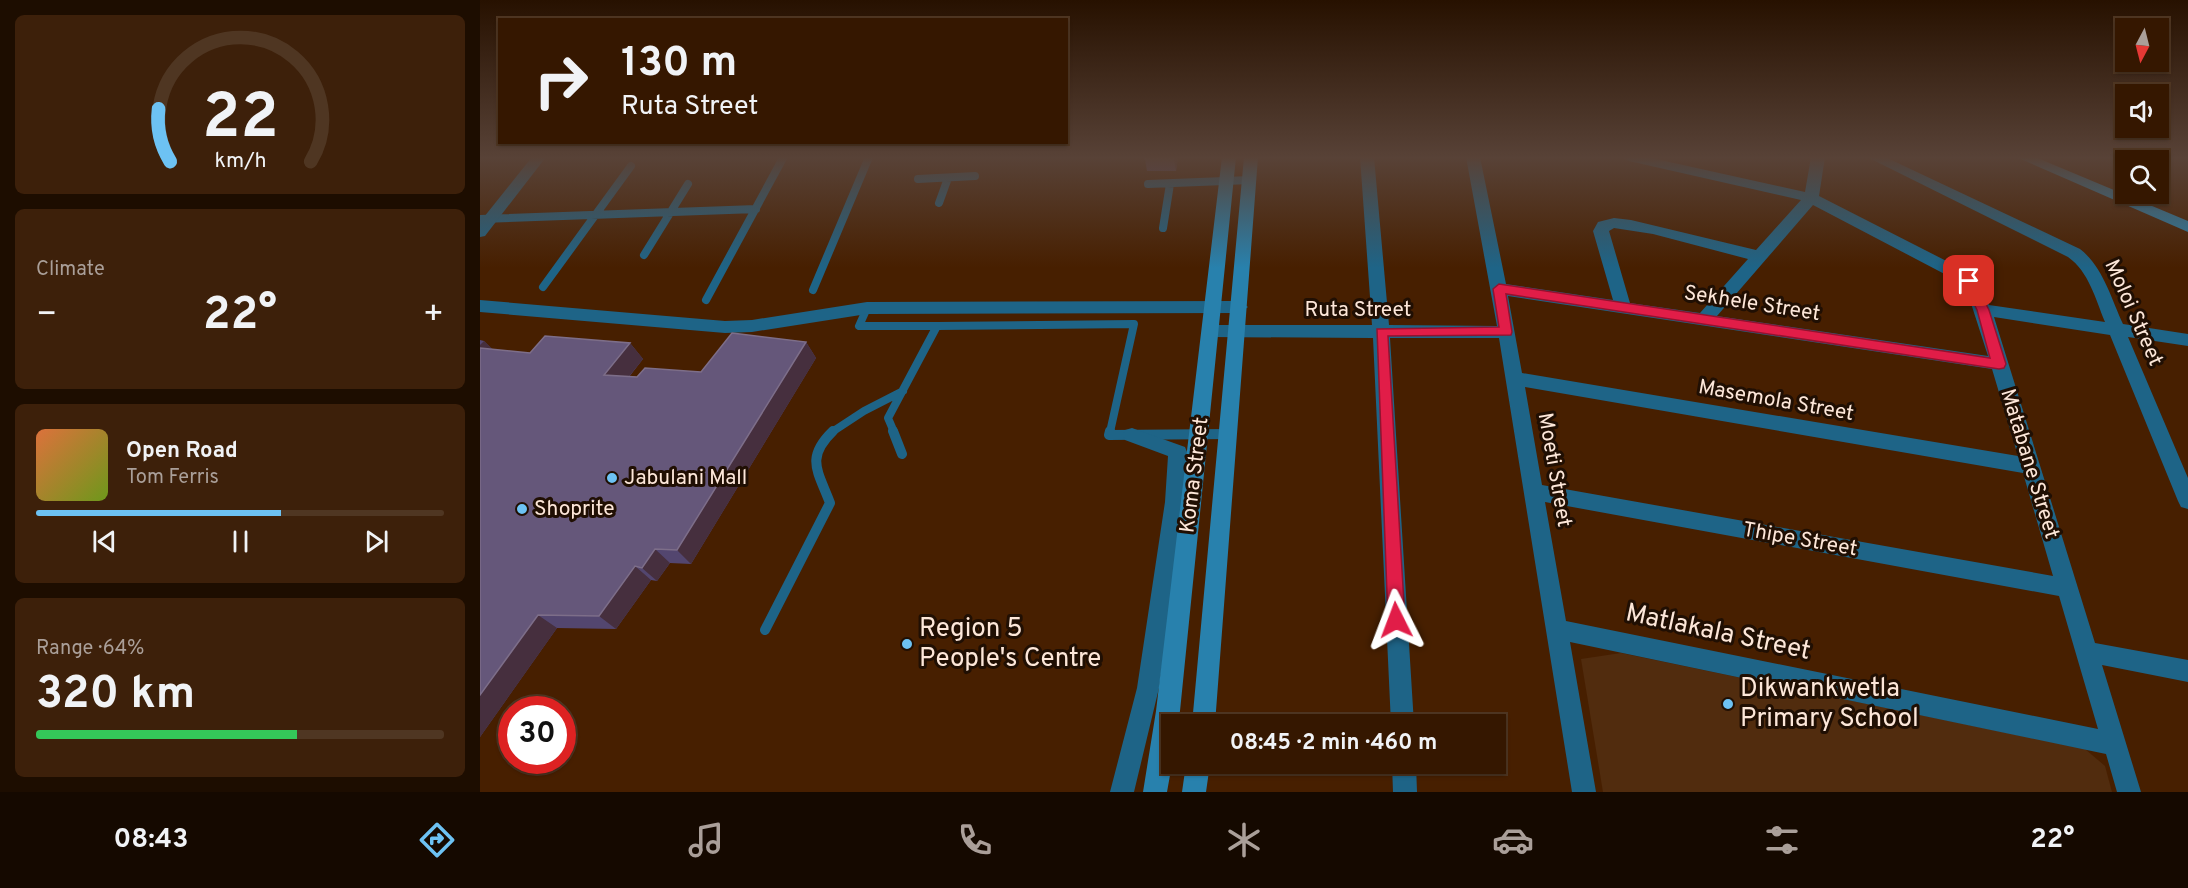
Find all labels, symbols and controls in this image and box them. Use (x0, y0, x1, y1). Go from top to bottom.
north arrow (2115, 18, 2169, 72)
map controls (2115, 18, 2169, 204)
text: 130 m (621, 38, 737, 91)
icon: right (522, 42, 600, 120)
text: 22 (202, 81, 278, 160)
button: sound (2115, 84, 2169, 138)
text: Ruta Street (621, 90, 759, 124)
text: km/h (214, 148, 266, 175)
button: search (2115, 150, 2169, 204)
pin (1943, 255, 1994, 306)
street label: Moloi Street (2097, 255, 2169, 371)
text: Climate (36, 257, 105, 283)
icon: arrive (1952, 264, 1985, 297)
street label: Sekhele Street (1682, 280, 1822, 328)
text: 22° (203, 288, 277, 345)
text: − (36, 295, 57, 337)
text: + (423, 295, 444, 337)
street label: Ruta Street (1305, 297, 1412, 324)
street label: Masemola Street (1696, 374, 1856, 428)
street label: Matabane Street (1993, 386, 2065, 542)
street label: Moeti Street (1531, 411, 1577, 529)
street label: Koma Street (1174, 415, 1216, 535)
text: Open Road (126, 438, 238, 465)
text: Tom Ferris (126, 465, 219, 491)
place label: Jabulani Mall (624, 465, 747, 492)
marker: Jabulani Mall (605, 471, 619, 485)
place label: Shoprite (534, 496, 615, 523)
marker: Shoprite (515, 502, 529, 516)
street label: Thipe Street (1741, 517, 1859, 563)
icon: previous (88, 525, 121, 558)
icon: pause (224, 525, 257, 558)
icon: next (360, 525, 393, 558)
position arrow (1364, 588, 1428, 652)
street label: Matlakala Street (1623, 597, 1813, 669)
place label: Region 5 People's Centre (919, 613, 1101, 676)
text: Range · 64% (36, 636, 145, 662)
marker: Region 5 People's Centre (900, 637, 914, 651)
text: 320 km (36, 667, 195, 724)
place label: Dikwankwetla Primary School (1740, 673, 1919, 736)
speed limit sign: 30 (498, 696, 576, 774)
marker: Dikwankwetla Primary School (1721, 697, 1735, 711)
text: 08:45 · 2 min · 460 m (1230, 730, 1437, 757)
icon: directions (416, 819, 458, 861)
icon: music (685, 819, 727, 861)
icon: phone (954, 819, 996, 861)
icon: climate (1223, 819, 1265, 861)
icon: car (1492, 819, 1534, 861)
icon: filters (1761, 819, 1803, 861)
text: 08:43 (114, 823, 188, 857)
text: 22° (2030, 823, 2074, 857)

